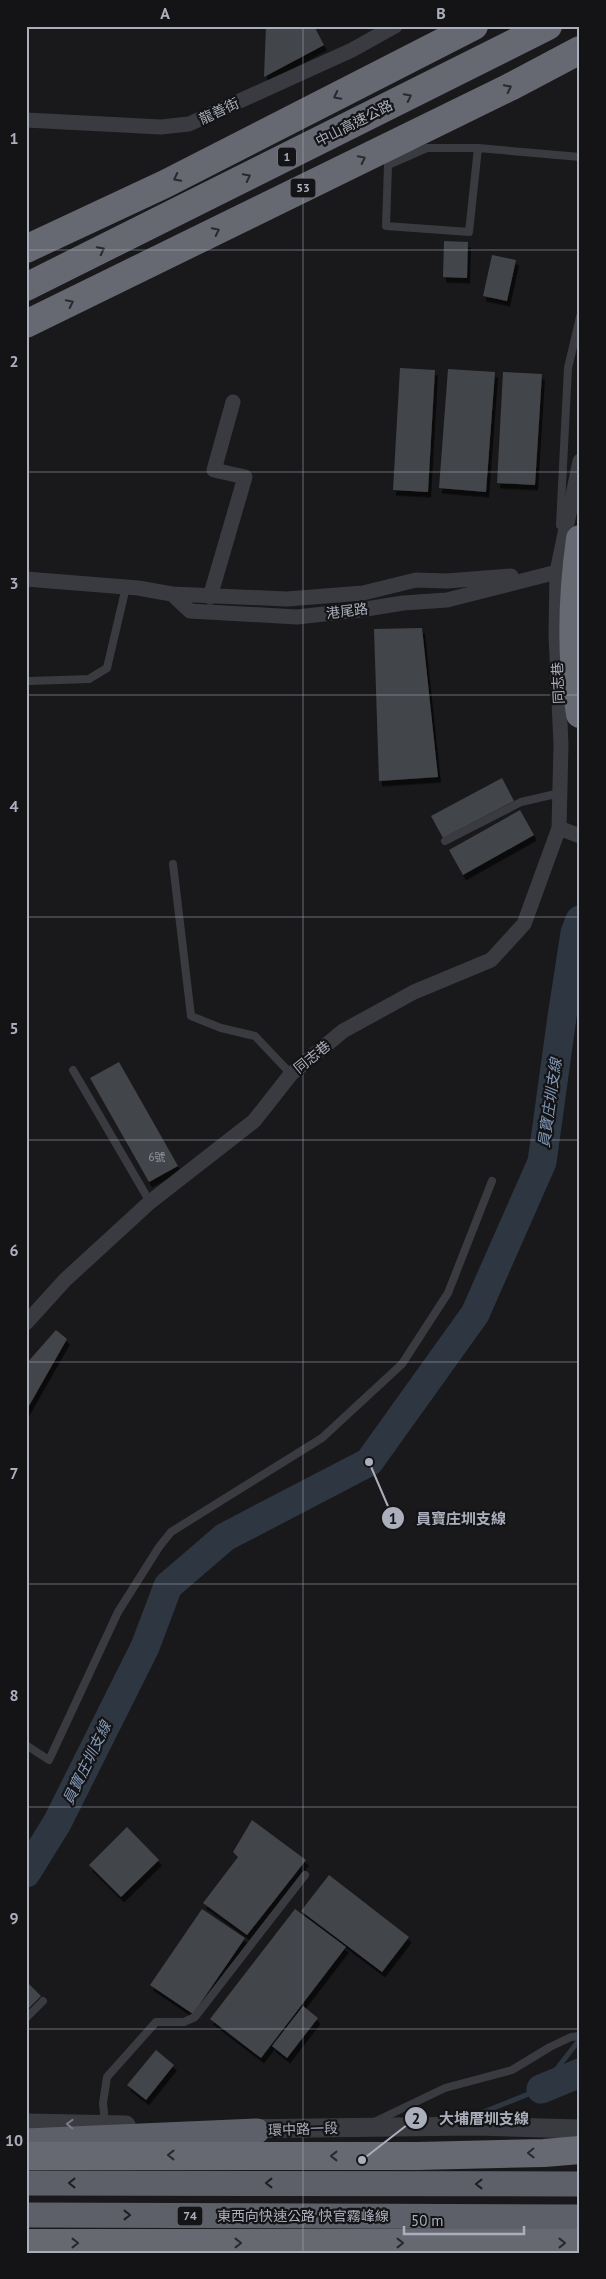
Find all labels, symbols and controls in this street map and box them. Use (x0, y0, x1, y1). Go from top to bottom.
text: A (160, 3, 170, 23)
text: B (436, 3, 446, 23)
one-way arrow (502, 84, 511, 94)
one-way arrow (333, 90, 342, 100)
one-way arrow (402, 93, 411, 103)
street label: 龍善街 (196, 94, 242, 128)
street label: 中山高速公路 (312, 96, 396, 150)
text: 1 (9, 128, 19, 148)
road number: 1 (278, 148, 296, 166)
one-way arrow (356, 155, 365, 165)
one-way arrow (173, 171, 182, 182)
one-way arrow (241, 173, 250, 183)
road number: 53 (290, 178, 316, 198)
one-way arrow (211, 227, 220, 237)
one-way arrow (96, 246, 105, 256)
one-way arrow (65, 299, 74, 309)
text: 2 (9, 351, 19, 371)
text: 3 (9, 573, 19, 593)
street label: 港尾路 (325, 600, 369, 622)
street label: 同志巷 (548, 662, 568, 704)
text: 4 (9, 796, 19, 816)
text: 5 (9, 1018, 19, 1038)
street label: 同志巷 (290, 1037, 334, 1077)
water label: 員寶庄圳支線 (534, 1055, 565, 1149)
house number: 6號 (149, 1150, 166, 1164)
text: 6 (9, 1240, 19, 1260)
text: 7 (9, 1463, 19, 1483)
callout: 員寶庄圳支線 (381, 1503, 516, 1533)
text: 1 (389, 1509, 397, 1528)
text: 員寶庄圳支線 (416, 1509, 506, 1528)
text: 8 (9, 1685, 19, 1705)
water label: 員寶庄圳支線 (58, 1716, 116, 1807)
text: 9 (9, 1908, 19, 1928)
callout: 大埔厝圳支線 (404, 2103, 539, 2133)
text: 2 (412, 2109, 420, 2128)
text: 大埔厝圳支線 (439, 2109, 529, 2128)
one-way arrow (66, 2118, 74, 2129)
street label: 環中路一段 (268, 2119, 338, 2139)
text: 10 (5, 2130, 23, 2150)
one-way arrow (527, 2148, 534, 2158)
one-way arrow (167, 2150, 174, 2160)
one-way arrow (329, 2151, 337, 2161)
one-way arrow (67, 2178, 75, 2188)
one-way arrow (265, 2178, 272, 2188)
one-way arrow (474, 2179, 482, 2189)
scale bar (404, 2204, 524, 2236)
road number: 74 (178, 2206, 202, 2226)
street label: 東西向快速公路 快官霧峰線 (217, 2207, 389, 2225)
one-way arrow (124, 2210, 132, 2220)
text: 50 m (411, 2211, 444, 2230)
one-way arrow (72, 2238, 79, 2248)
one-way arrow (234, 2238, 242, 2248)
one-way arrow (396, 2238, 404, 2248)
one-way arrow (559, 2238, 567, 2248)

